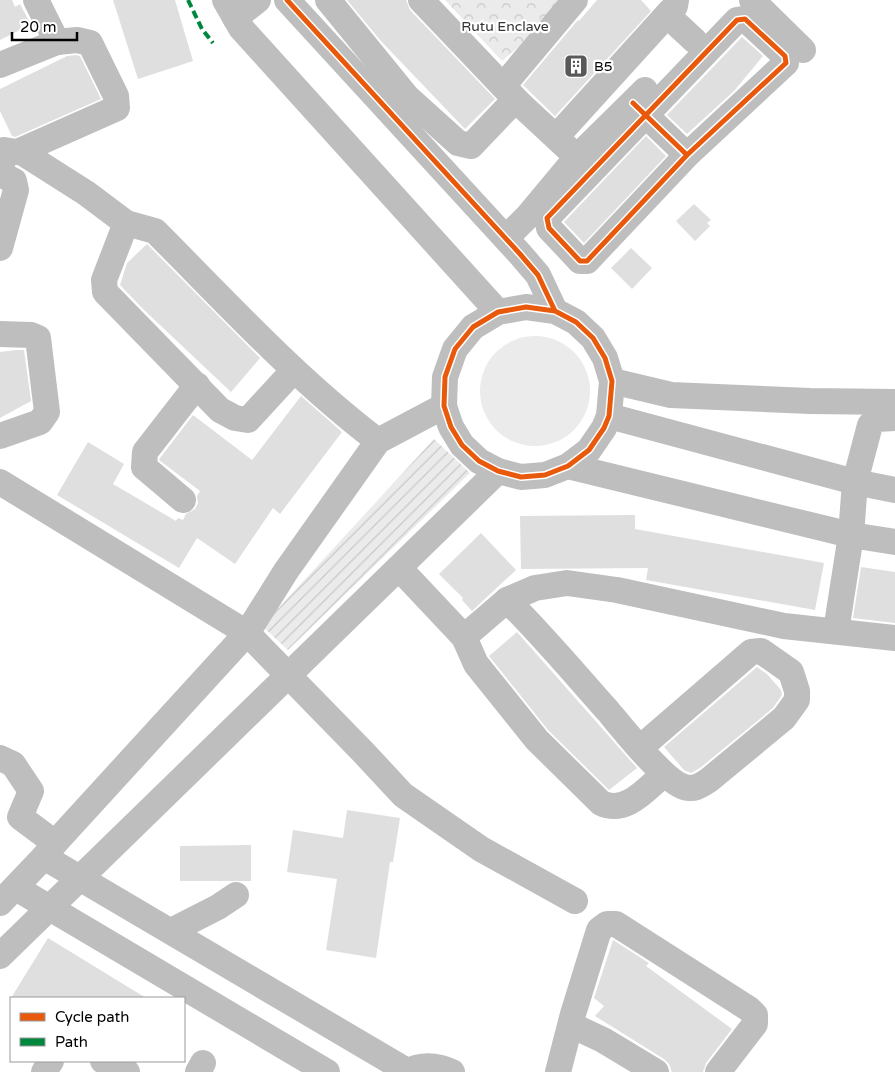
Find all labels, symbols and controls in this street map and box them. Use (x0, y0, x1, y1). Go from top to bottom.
scale bar (12, 10, 78, 42)
text: 20 m (20, 18, 57, 36)
park label: Rutu Enclave (461, 18, 549, 35)
building icon: B5 (563, 53, 589, 79)
place label: B5 (594, 58, 613, 75)
legend (10, 997, 185, 1062)
text: Cycle path (55, 1008, 129, 1026)
text: Path (55, 1033, 88, 1051)

